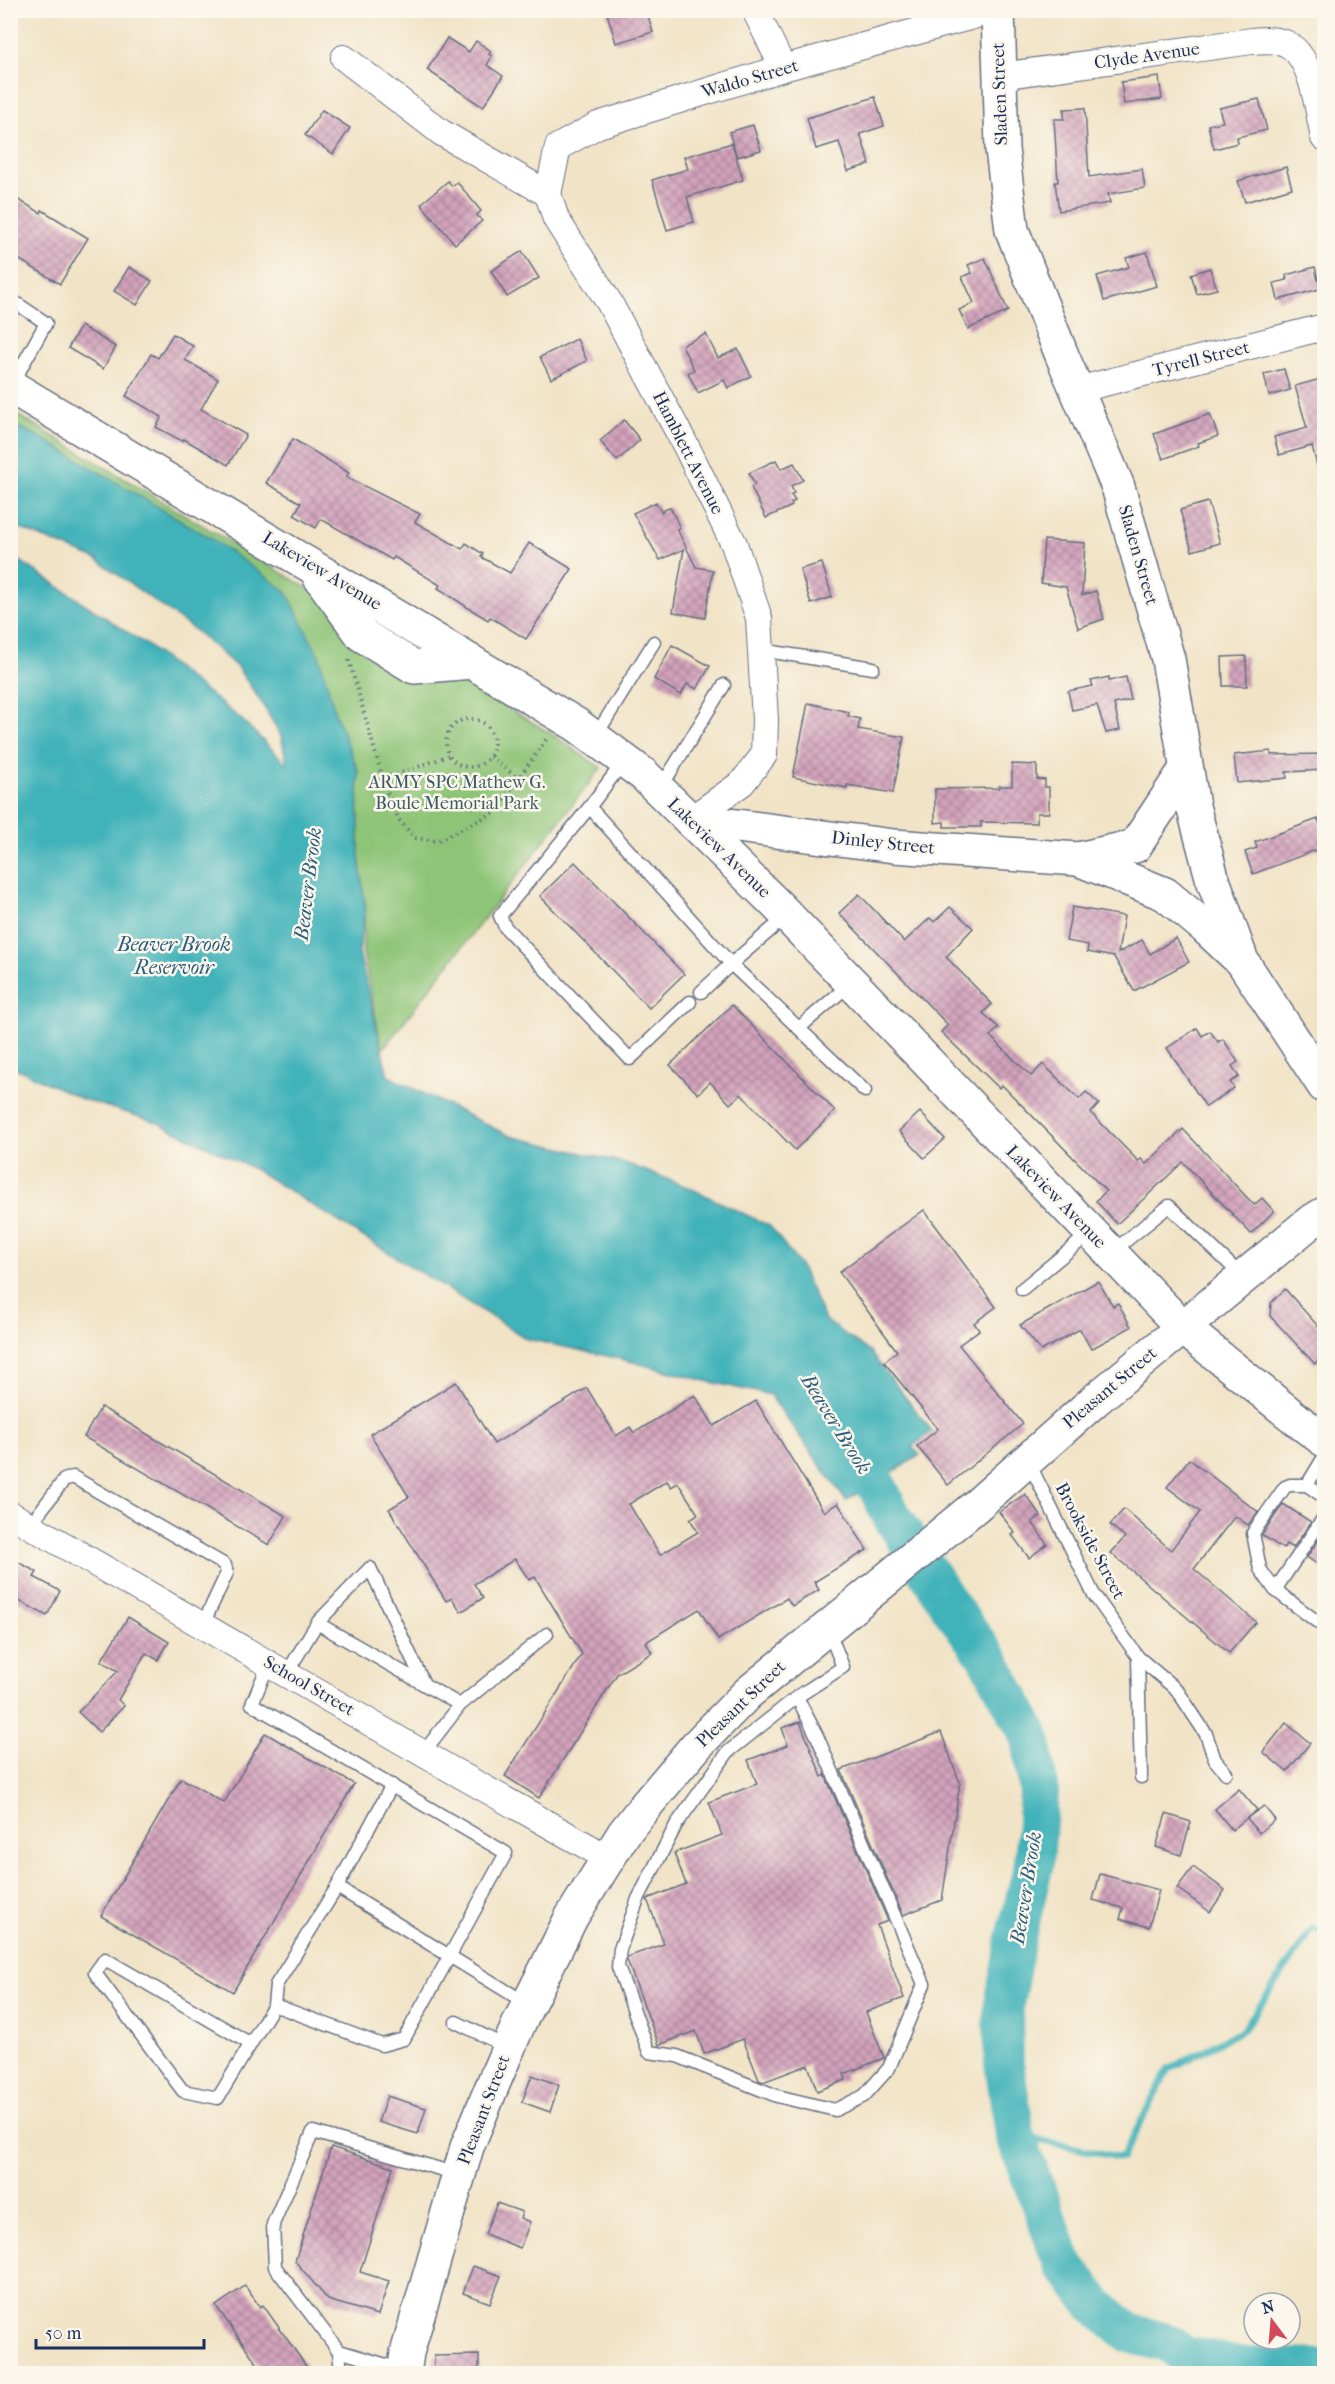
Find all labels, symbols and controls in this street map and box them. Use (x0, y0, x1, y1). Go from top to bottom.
street label: Clyde Avenue (1093, 38, 1201, 74)
street label: Sladen Street (988, 42, 1012, 146)
street label: Waldo Street (698, 55, 801, 103)
street label: Tyrell Street (1150, 337, 1252, 381)
street label: Hamblett Avenue (648, 388, 728, 518)
street label: Sladen Street (1114, 503, 1162, 608)
street label: Lakeview Avenue (259, 527, 385, 615)
park label: ARMY SPC Mathew G. Boule Memorial Park (367, 772, 546, 814)
street label: Lakeview Avenue (663, 793, 775, 903)
water label: Beaver Brook (290, 826, 326, 943)
street label: Dinley Street (830, 827, 936, 859)
water label: Beaver Brook Reservoir (116, 933, 231, 979)
street label: Lakeview Avenue (1001, 1141, 1111, 1253)
street label: Pleasant Street (1059, 1342, 1162, 1433)
water label: Beaver Brook (796, 1369, 876, 1478)
street label: Brookside Street (1051, 1479, 1130, 1603)
street label: School Street (260, 1651, 359, 1721)
street label: Pleasant Street (692, 1656, 790, 1752)
water label: Beaver Brook (1006, 1830, 1046, 1947)
street label: Pleasant Street (453, 2052, 515, 2168)
north arrow (1242, 2291, 1302, 2351)
text: N (1260, 2296, 1277, 2318)
scale bar (36, 2312, 204, 2350)
text: 50 m (45, 2323, 82, 2344)

